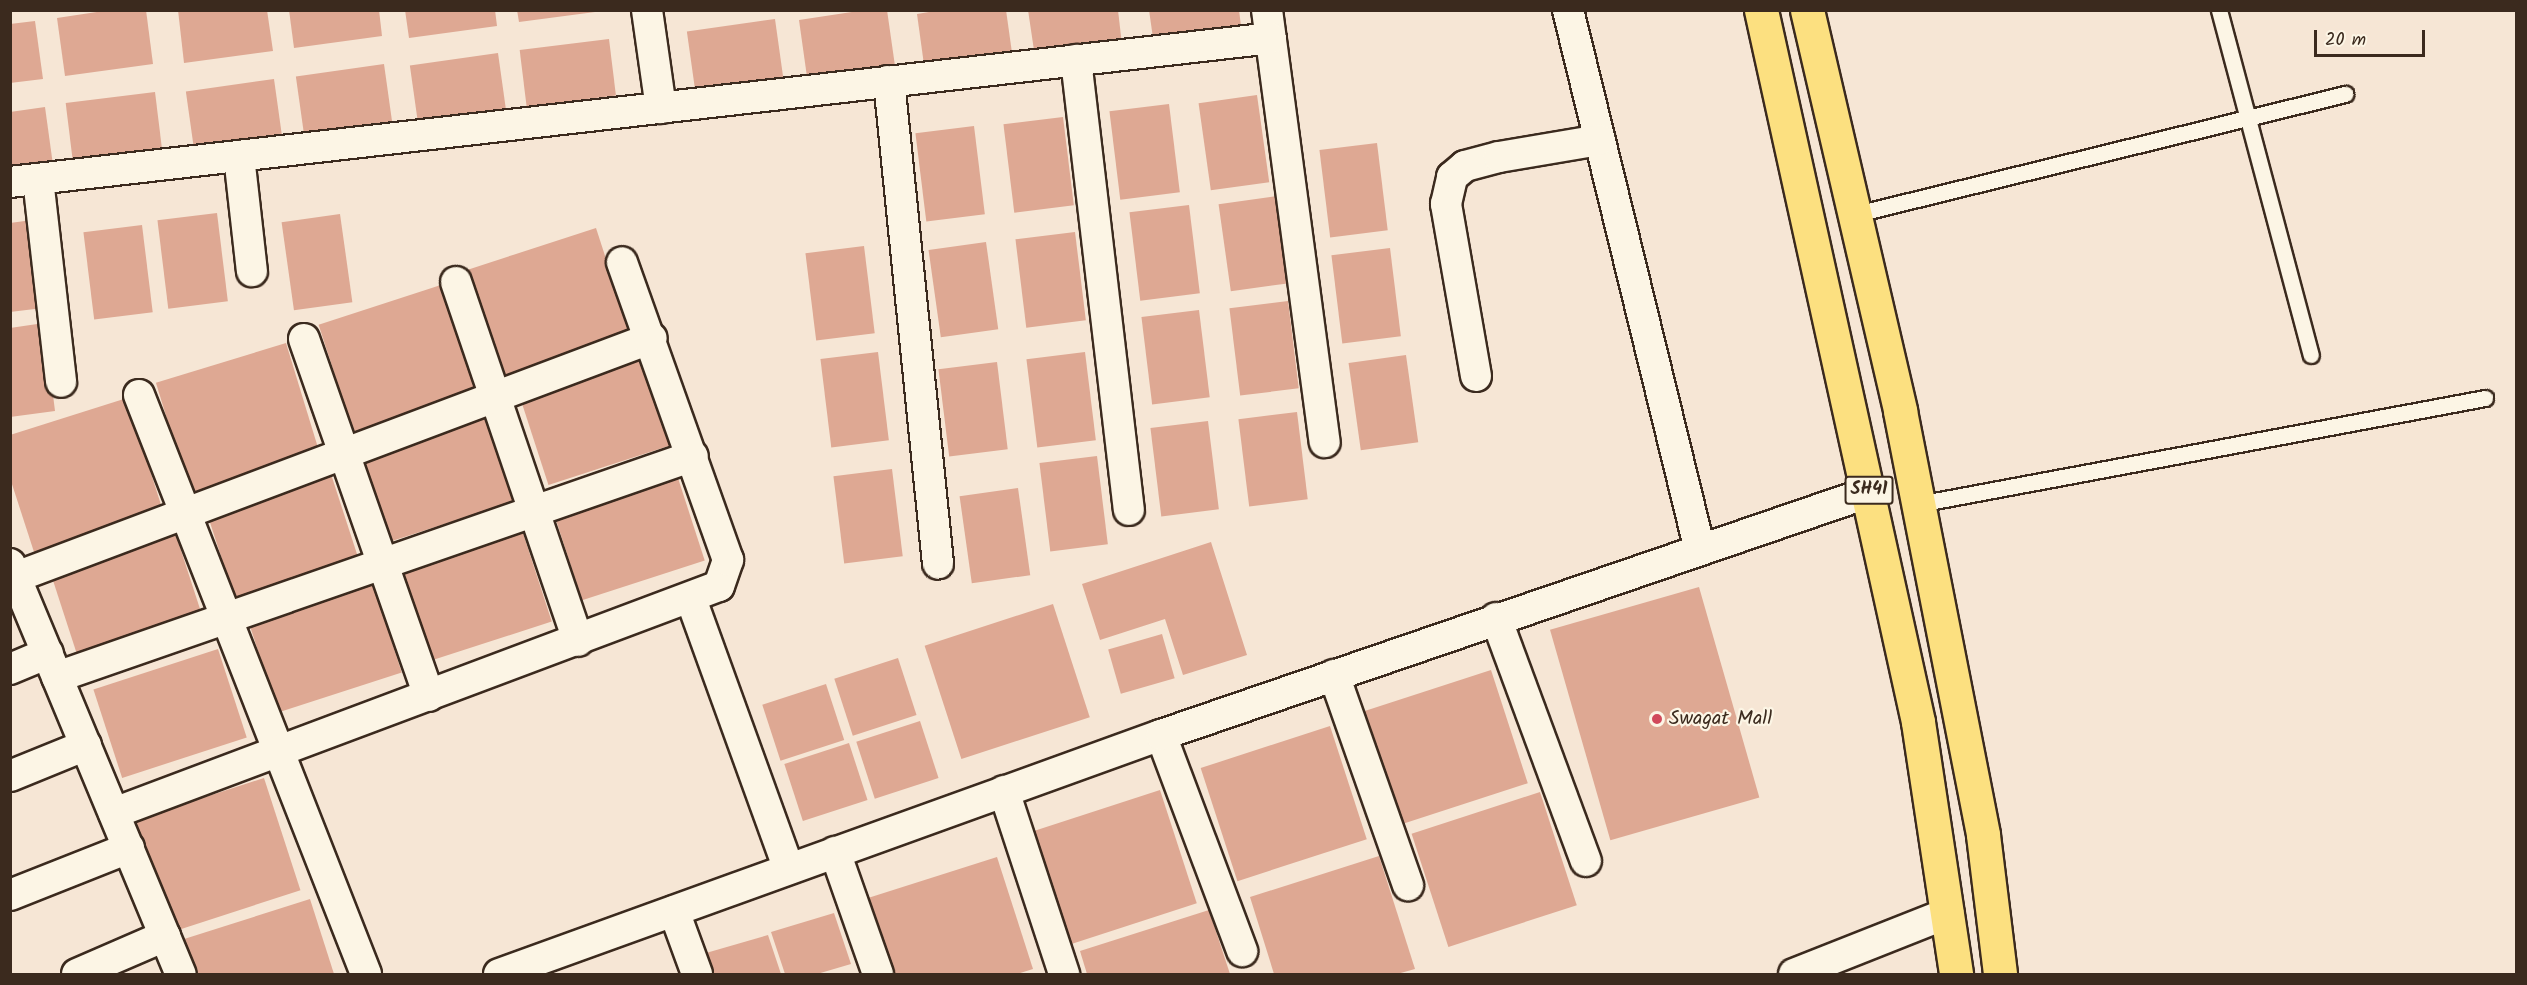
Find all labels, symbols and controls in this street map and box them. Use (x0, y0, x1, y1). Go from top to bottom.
scale bar (2317, 18, 2428, 56)
text: 20 m (2325, 26, 2366, 55)
road number: SH41 (1844, 475, 1894, 505)
place label: Swagat Mall (1669, 707, 1772, 731)
marker: Swagat Mall (1650, 712, 1664, 726)

